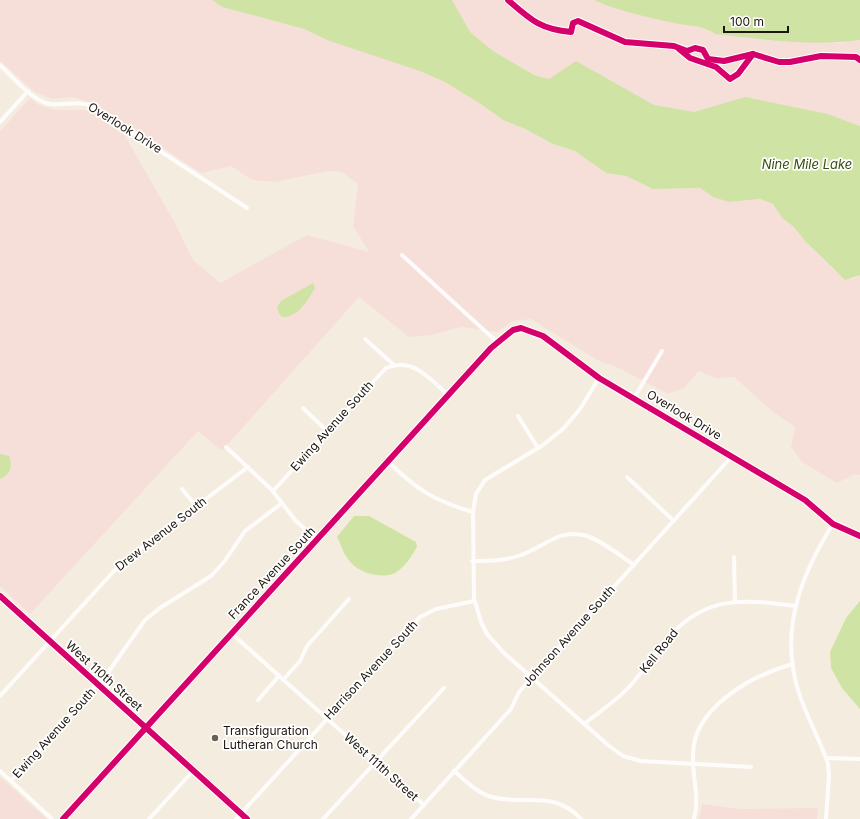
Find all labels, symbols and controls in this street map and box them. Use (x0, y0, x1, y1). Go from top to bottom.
scale bar (724, 8, 788, 34)
text: 100 m (730, 14, 764, 29)
street label: Overlook Drive (85, 99, 165, 156)
water label: Nine Mile Lake (762, 156, 852, 172)
street label: Ewing Avenue South (287, 377, 376, 474)
street label: Overlook Drive (644, 386, 724, 443)
street label: Drew Avenue South (112, 493, 209, 574)
street label: France Avenue South (225, 523, 318, 622)
street label: Johnson Avenue South (519, 582, 618, 689)
street label: Harrison Avenue South (321, 617, 421, 723)
street label: Kell Road (636, 625, 681, 676)
street label: West 110th Street (63, 637, 146, 714)
street label: Ewing Avenue South (9, 684, 98, 781)
place label: Transfiguration Lutheran Church (223, 723, 318, 752)
street label: West 111th Street (341, 729, 422, 804)
marker: Transfiguration Lutheran Church (210, 733, 220, 743)

